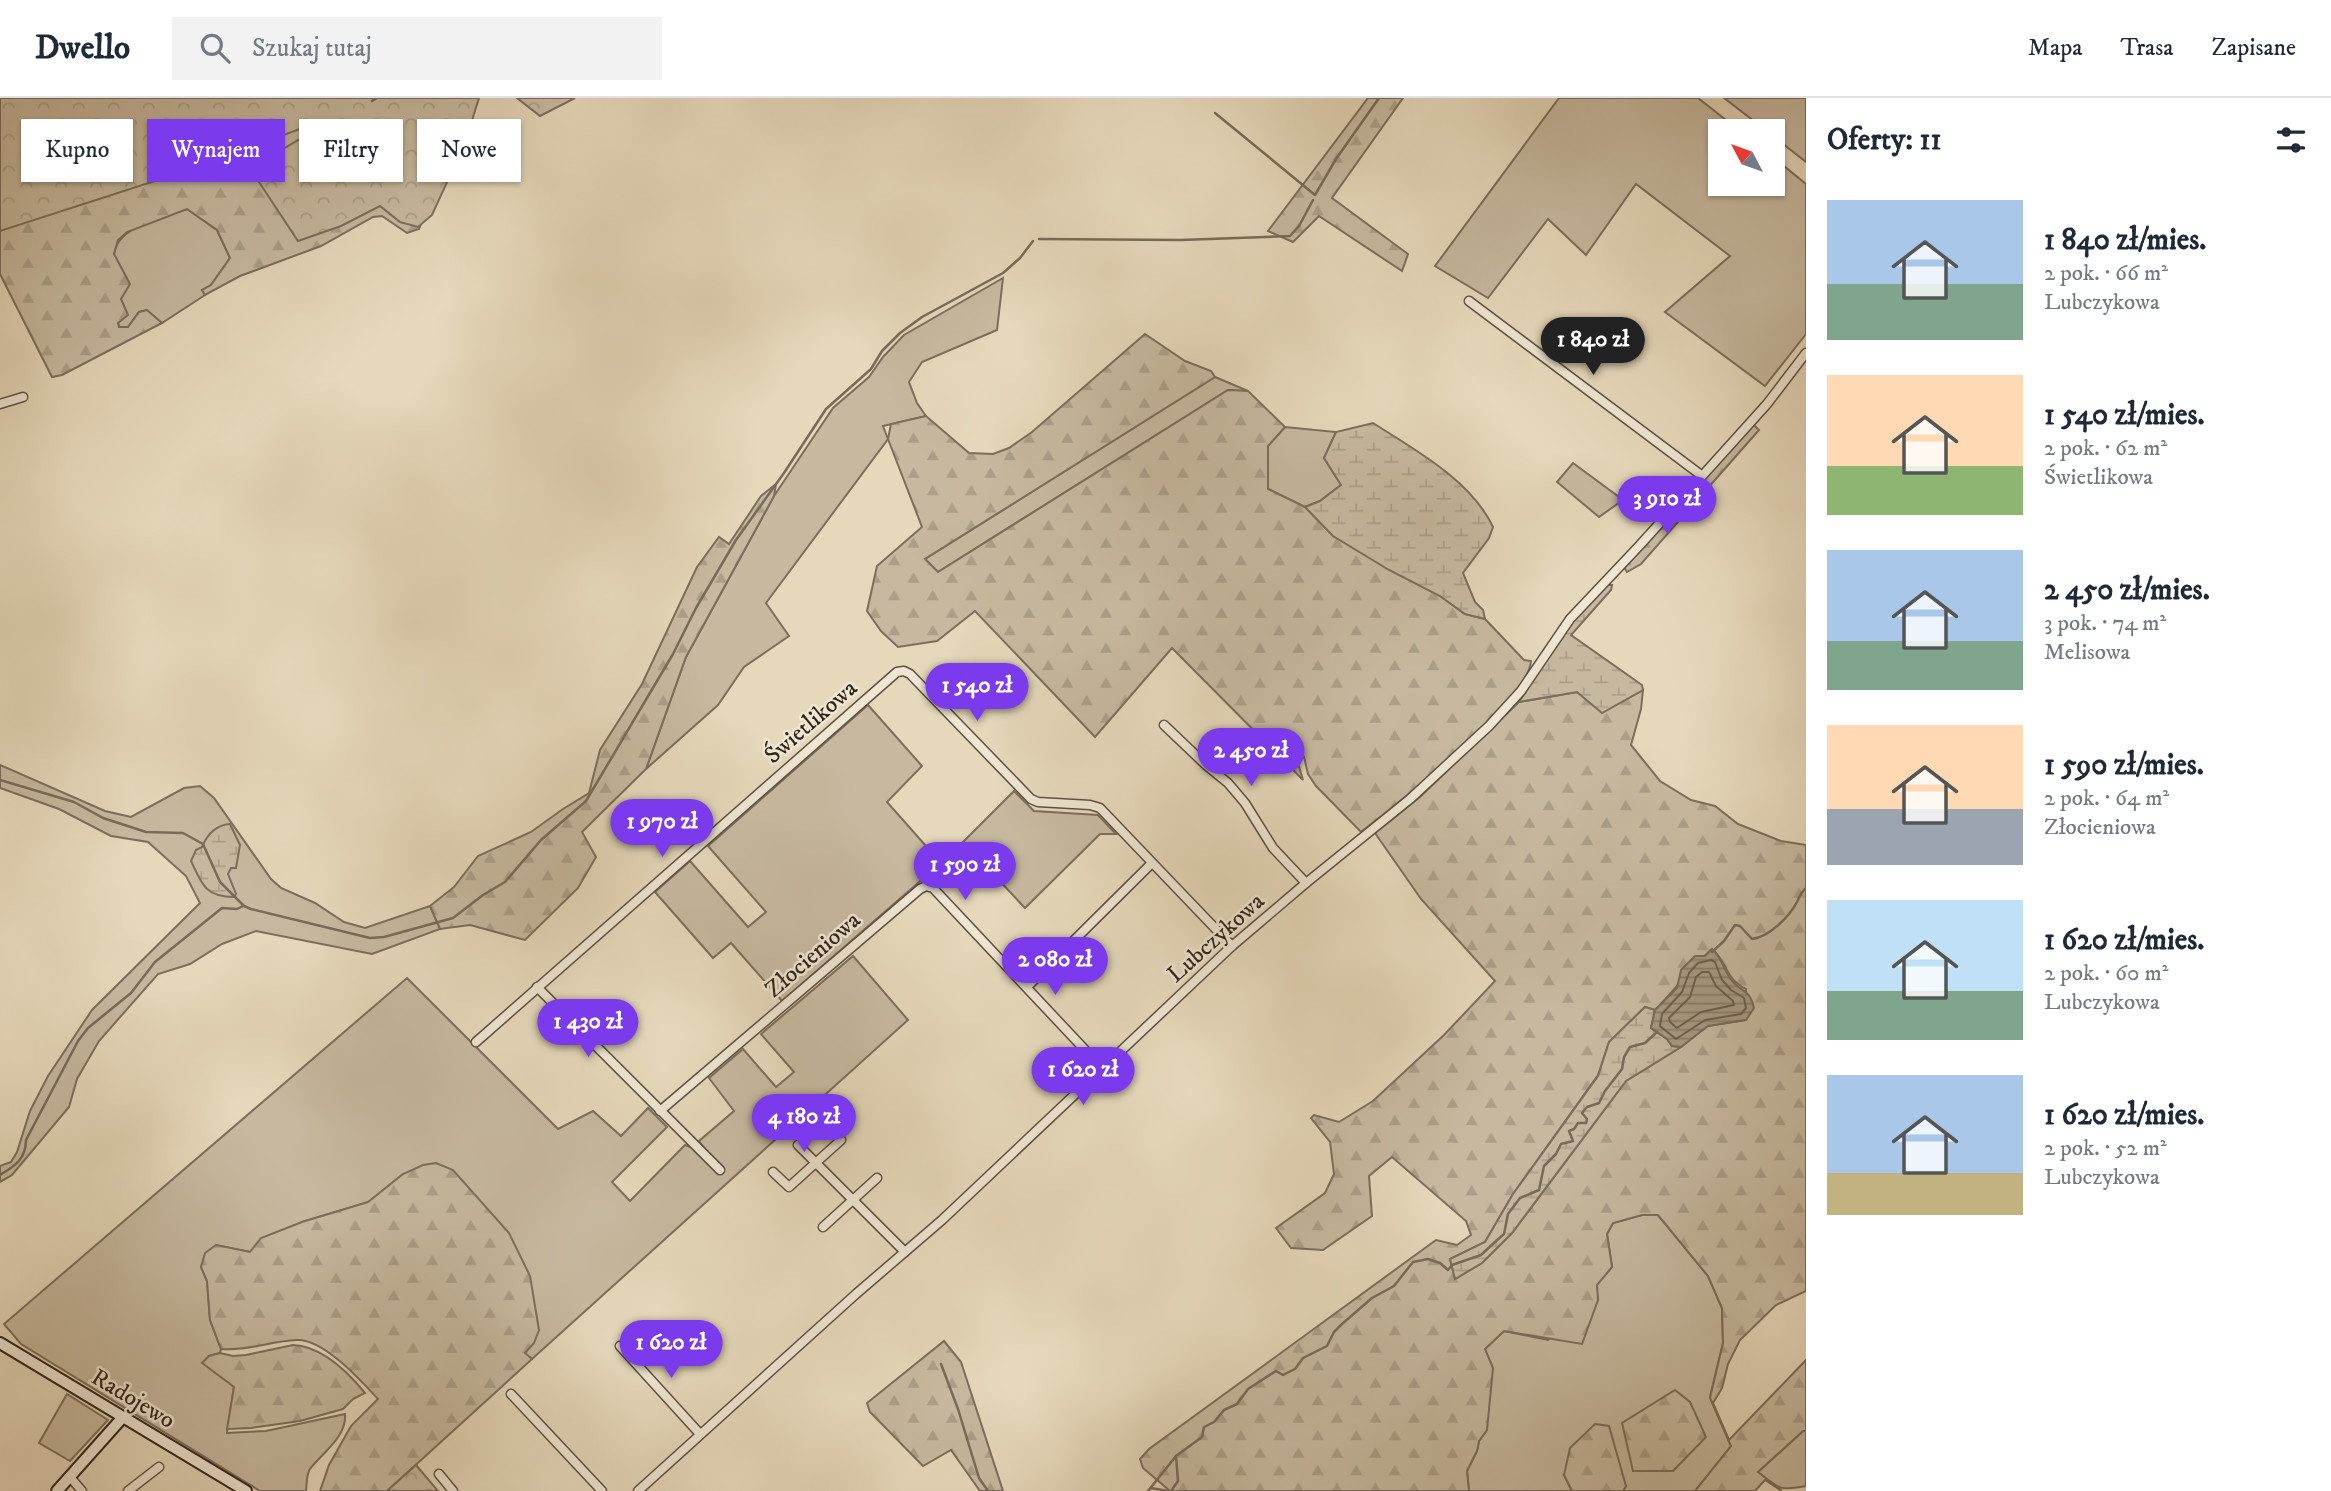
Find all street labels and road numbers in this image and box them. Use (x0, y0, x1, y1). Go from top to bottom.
street label: Świetlikowa (758, 672, 864, 771)
street label: Lubczykowa (1161, 886, 1271, 990)
street label: Złocieniowa (759, 905, 867, 1005)
street label: Radojewo (86, 1362, 180, 1436)

